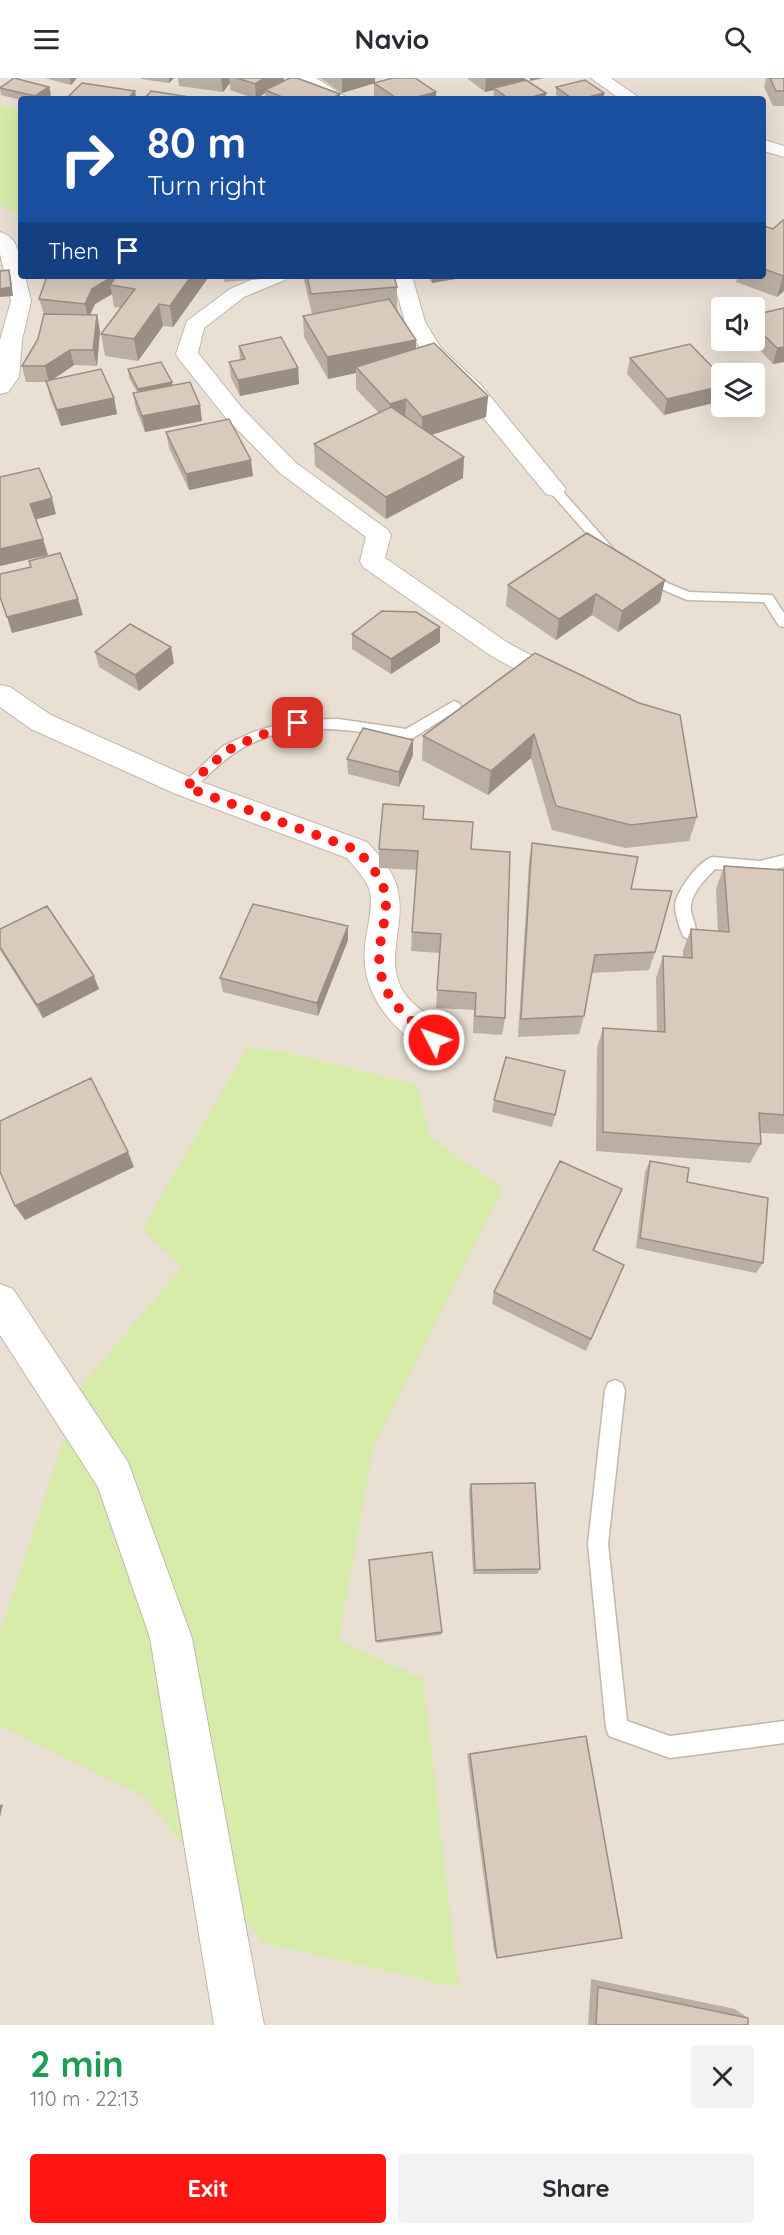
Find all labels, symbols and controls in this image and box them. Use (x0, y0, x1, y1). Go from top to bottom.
text: Navio (355, 22, 429, 56)
icon: menu (30, 23, 63, 56)
icon: search (721, 23, 754, 56)
text: 80 m (147, 116, 246, 169)
icon: right (48, 120, 126, 198)
text: Turn right (147, 168, 266, 202)
icon: arrive (111, 234, 144, 267)
text: Then (48, 237, 99, 265)
map controls (711, 297, 765, 417)
button: sound (711, 297, 765, 351)
button: layers (711, 363, 765, 417)
pin (272, 697, 323, 748)
icon: arrive (281, 706, 314, 739)
position arrow (402, 1008, 466, 1072)
text: 2 min (30, 2041, 124, 2086)
button: close (691, 2045, 754, 2108)
text: 110 m · 22:13 (30, 2086, 139, 2111)
button: Exit (30, 2154, 386, 2223)
button: Share (398, 2154, 754, 2223)

